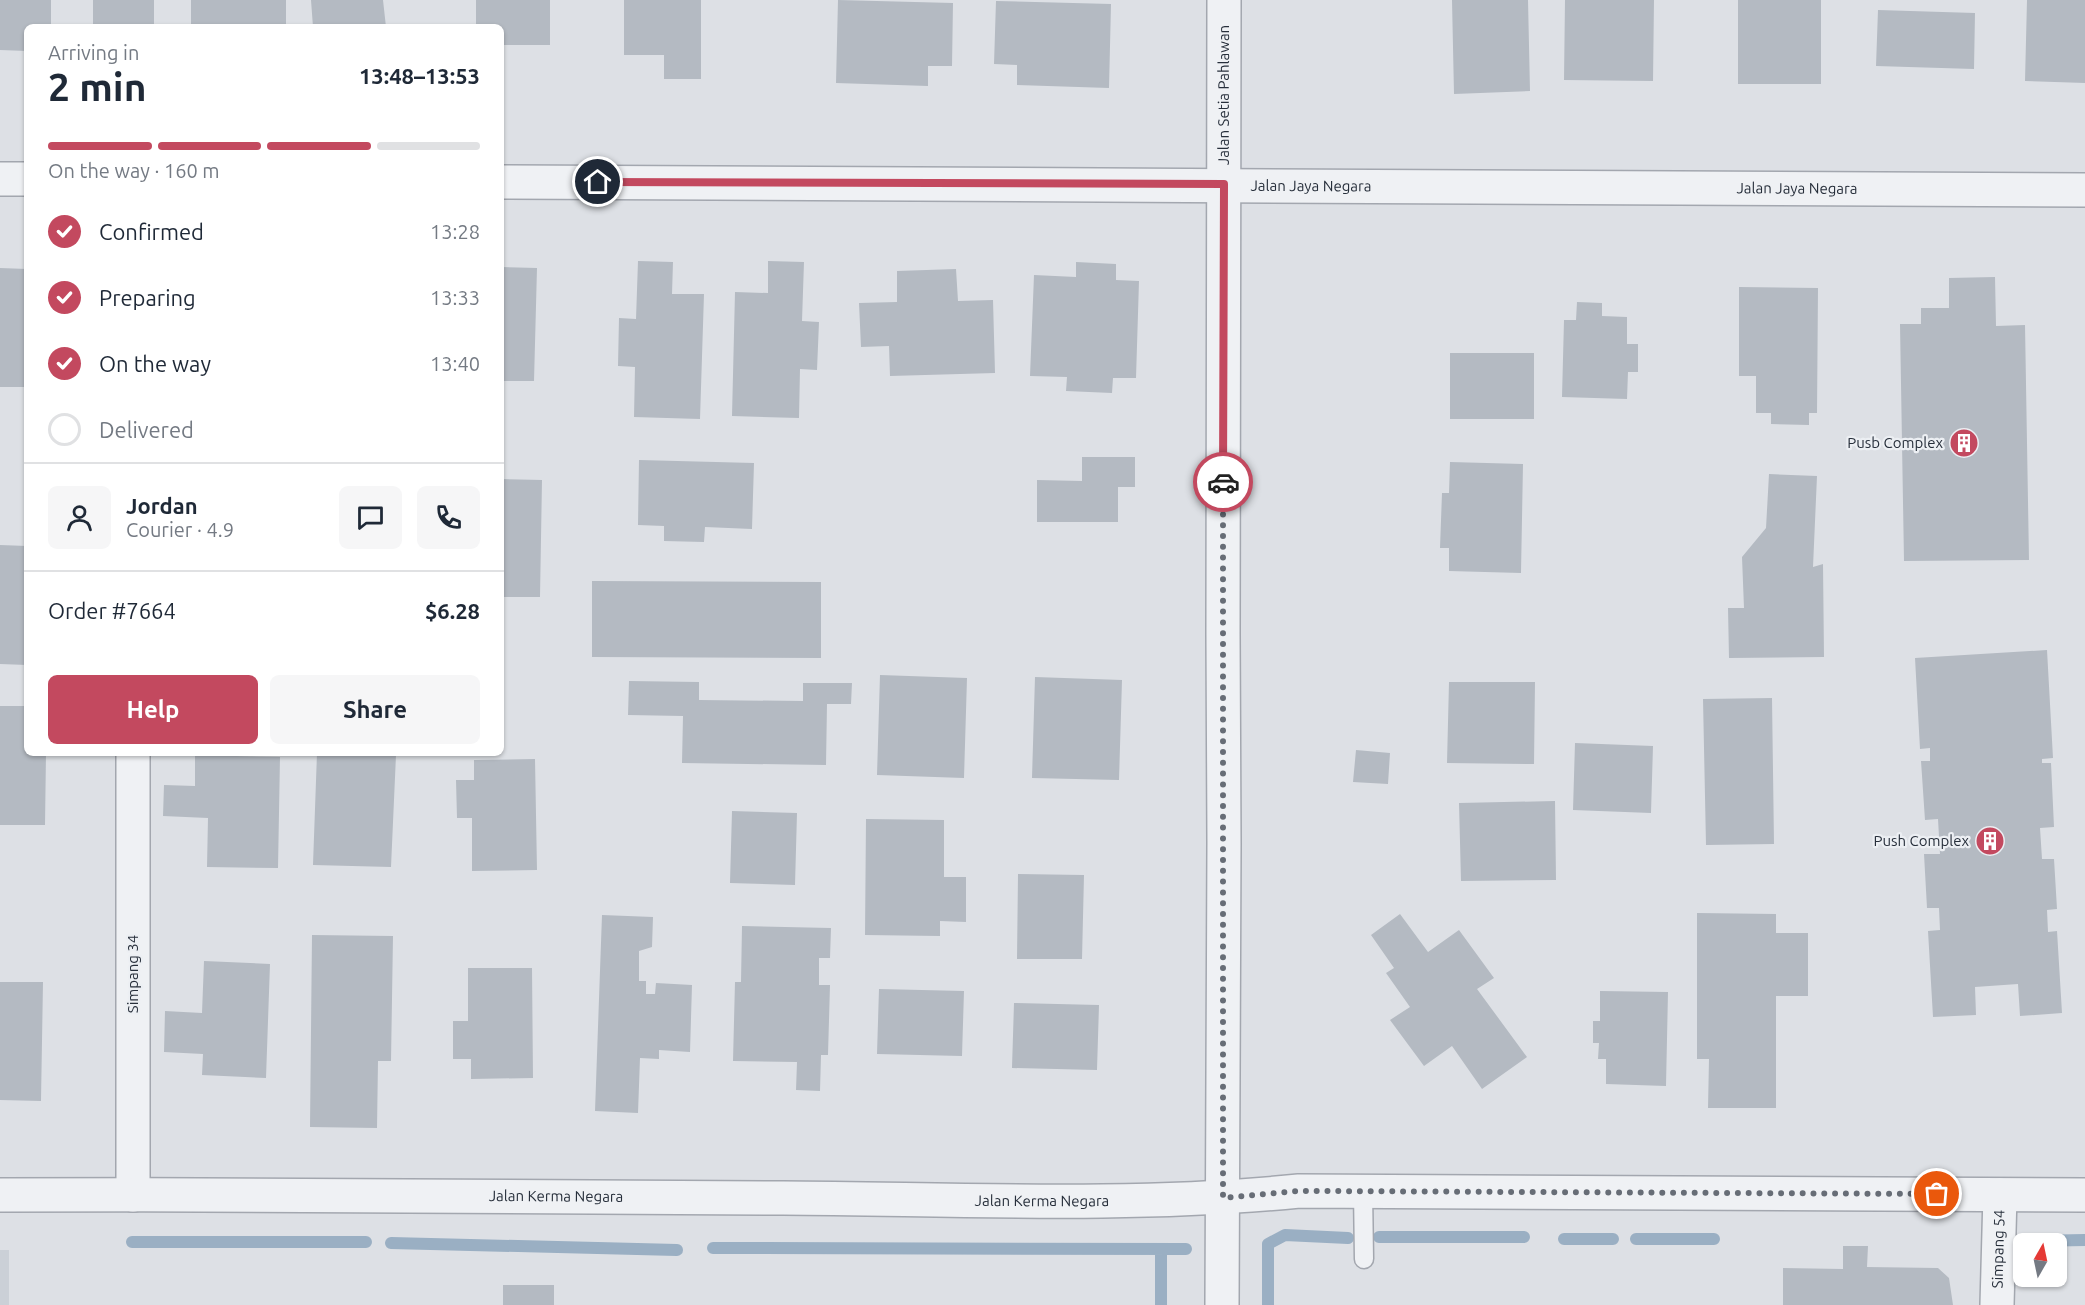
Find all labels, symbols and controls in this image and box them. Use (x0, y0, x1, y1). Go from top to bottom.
street label: Jalan Setia Pahlawan (1215, 25, 1232, 165)
text: Arriving in (48, 41, 139, 64)
text: 13:48–13:53 (359, 63, 480, 88)
text: 2 min (48, 65, 147, 108)
pin (572, 156, 623, 207)
text: On the way · 160 m (48, 159, 220, 182)
icon: home (581, 165, 614, 198)
street label: Jalan Jaya Negara (1250, 177, 1372, 194)
street label: Jalan Jaya Negara (1736, 179, 1858, 197)
icon: check (48, 215, 81, 248)
text: Confirmed (99, 219, 204, 244)
text: 13:28 (430, 220, 480, 243)
icon: check (48, 281, 81, 314)
text: Preparing (99, 285, 196, 310)
text: 13:33 (430, 286, 480, 309)
icon: check (48, 347, 81, 380)
text: On the way (99, 351, 211, 376)
text: 13:40 (430, 352, 480, 375)
text: Delivered (99, 417, 194, 442)
building icon: Pusb Complex (1948, 427, 1980, 459)
place label: Pusb Complex (1847, 434, 1943, 451)
courier (1193, 452, 1253, 512)
icon: car (1207, 466, 1240, 499)
button: person (48, 486, 111, 549)
button: chat (339, 486, 402, 549)
button: phone (417, 486, 480, 549)
text: Jordan (126, 493, 198, 518)
text: Courier · 4.9 (126, 518, 234, 541)
text: Order #7664 (48, 598, 176, 623)
text: $6.28 (425, 598, 480, 623)
button: Help (48, 675, 258, 744)
button: Share (270, 675, 480, 744)
building icon: Push Complex (1974, 825, 2006, 857)
place label: Push Complex (1873, 832, 1969, 849)
street label: Simpang 34 (124, 935, 141, 1013)
pin (1911, 1168, 1962, 1219)
icon: bag (1920, 1177, 1953, 1210)
street label: Jalan Kerma Negara (489, 1187, 623, 1205)
street label: Jalan Kerma Negara (975, 1192, 1109, 1209)
street label: Simpang 54 (1988, 1210, 2008, 1289)
north arrow (2013, 1233, 2067, 1287)
map controls (2013, 1233, 2067, 1287)

